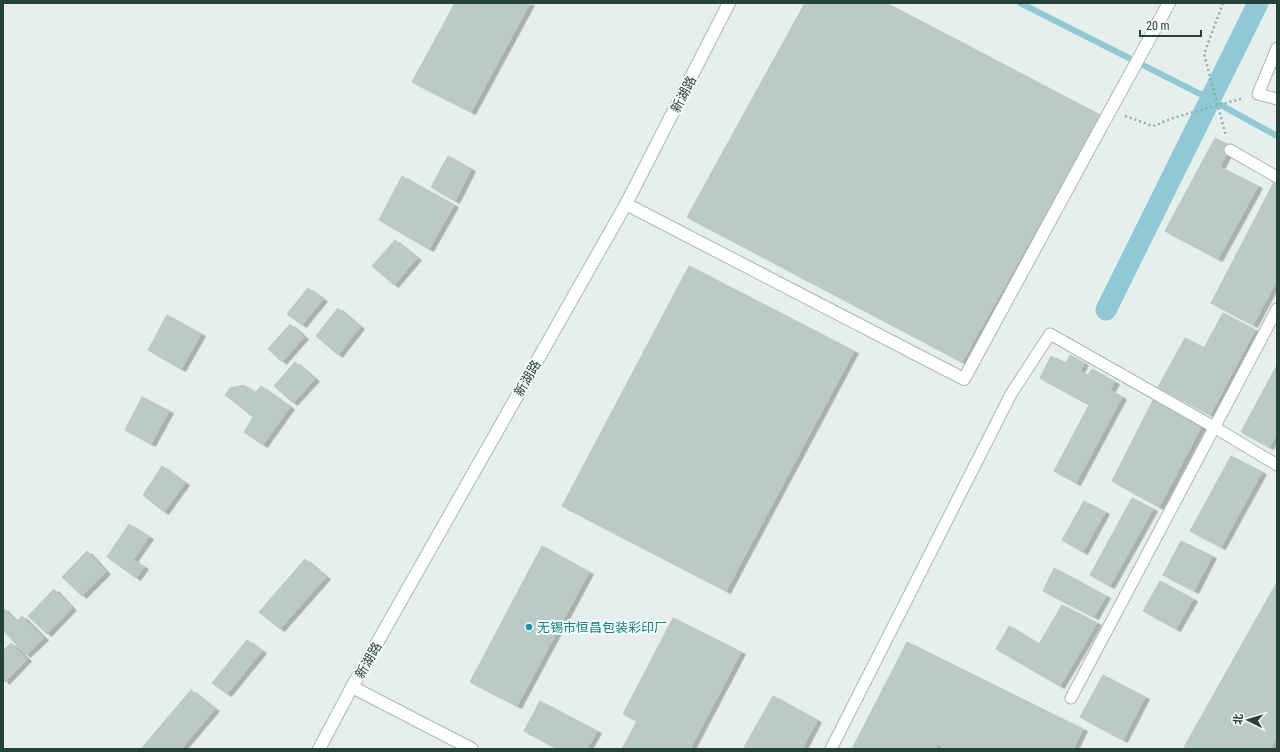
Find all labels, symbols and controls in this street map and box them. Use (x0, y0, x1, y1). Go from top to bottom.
scale bar (1140, 12, 1201, 38)
text: 20 m (1146, 19, 1170, 33)
street label: 新湖路 (668, 73, 699, 115)
street label: 新湖路 (511, 358, 544, 399)
place label: 无锡市恒昌包装彩印厂 (537, 620, 667, 635)
marker: 无锡市恒昌包装彩印厂 (524, 622, 534, 632)
street label: 新湖路 (352, 640, 385, 681)
north arrow (1228, 700, 1268, 740)
text: 北 (1232, 713, 1245, 725)

